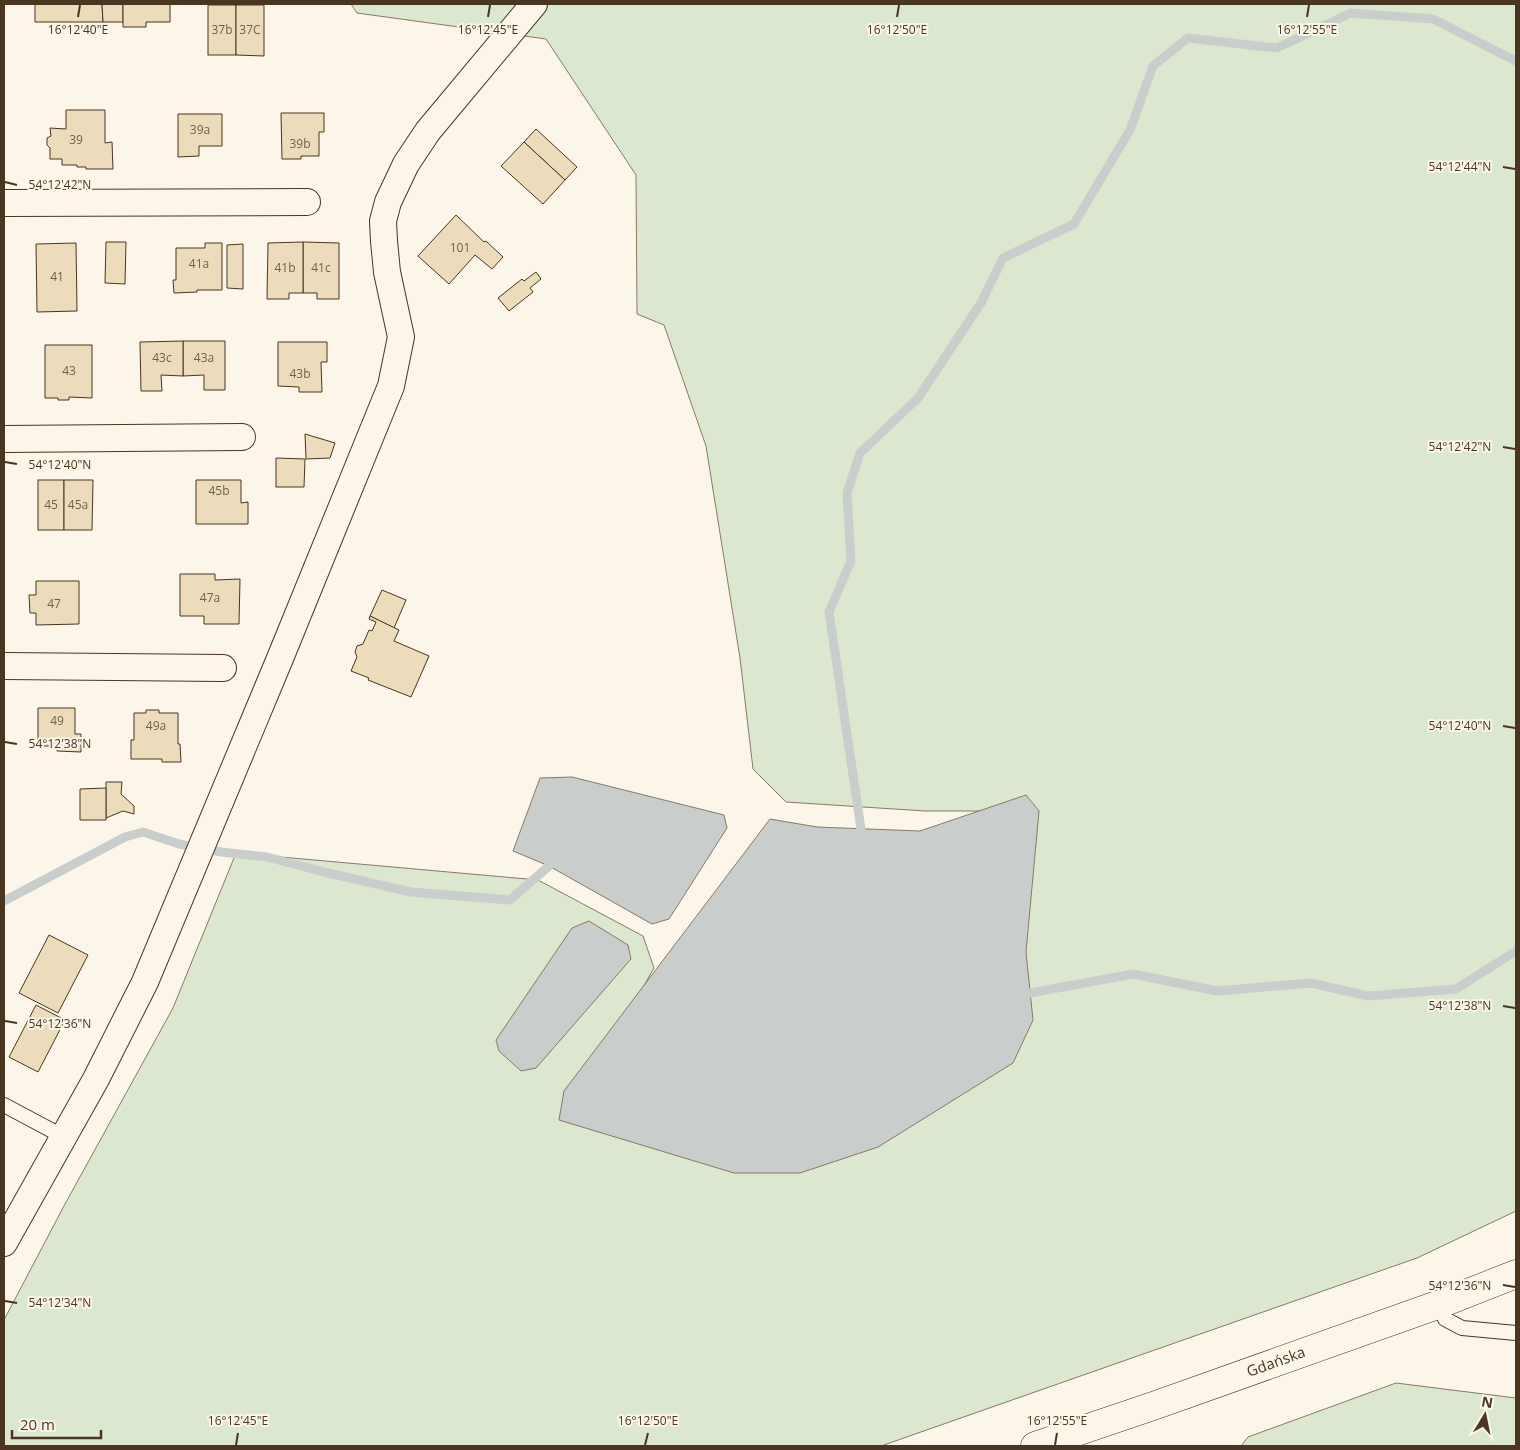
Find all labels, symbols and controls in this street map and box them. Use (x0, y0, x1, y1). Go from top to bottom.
text: 16°12'40"E (48, 21, 108, 38)
house number: 37b (211, 21, 233, 38)
house number: 37C (239, 21, 261, 38)
text: 16°12'45"E (458, 21, 518, 38)
text: 16°12'50"E (867, 21, 927, 38)
text: 16°12'55"E (1277, 21, 1337, 38)
house number: 39a (190, 121, 210, 138)
house number: 39 (69, 131, 83, 148)
house number: 39b (289, 135, 311, 152)
text: 54°12'44"N (1429, 158, 1491, 175)
text: 54°12'42"N (29, 176, 91, 193)
house number: 101 (450, 239, 470, 256)
house number: 41a (189, 255, 209, 272)
house number: 41b (274, 259, 296, 276)
house number: 41c (311, 259, 331, 276)
house number: 41 (50, 268, 64, 285)
house number: 43c (152, 349, 172, 366)
house number: 43a (194, 349, 214, 366)
house number: 43 (62, 362, 76, 379)
house number: 43b (289, 365, 311, 382)
text: 54°12'42"N (1429, 438, 1491, 455)
text: 54°12'40"N (29, 456, 91, 473)
house number: 45b (208, 482, 230, 499)
house number: 45 (44, 496, 58, 513)
house number: 45a (68, 496, 88, 513)
house number: 47a (200, 589, 220, 606)
house number: 47 (47, 595, 61, 612)
house number: 49 (50, 712, 64, 729)
house number: 49a (146, 717, 166, 734)
text: 54°12'40"N (1429, 717, 1491, 734)
text: 54°12'38"N (29, 735, 91, 752)
text: 54°12'38"N (1429, 997, 1491, 1014)
text: 54°12'36"N (29, 1015, 91, 1032)
text: 54°12'36"N (1429, 1277, 1491, 1294)
text: 54°12'34"N (29, 1294, 91, 1311)
street label: Gdańska (1244, 1341, 1308, 1381)
north arrow (1460, 1390, 1510, 1440)
text: N (1480, 1391, 1495, 1412)
scale bar (12, 1408, 101, 1440)
text: 16°12'45"E (208, 1412, 268, 1429)
text: 16°12'50"E (618, 1412, 678, 1429)
text: 16°12'55"E (1027, 1412, 1087, 1429)
text: 20 m (20, 1414, 55, 1434)

